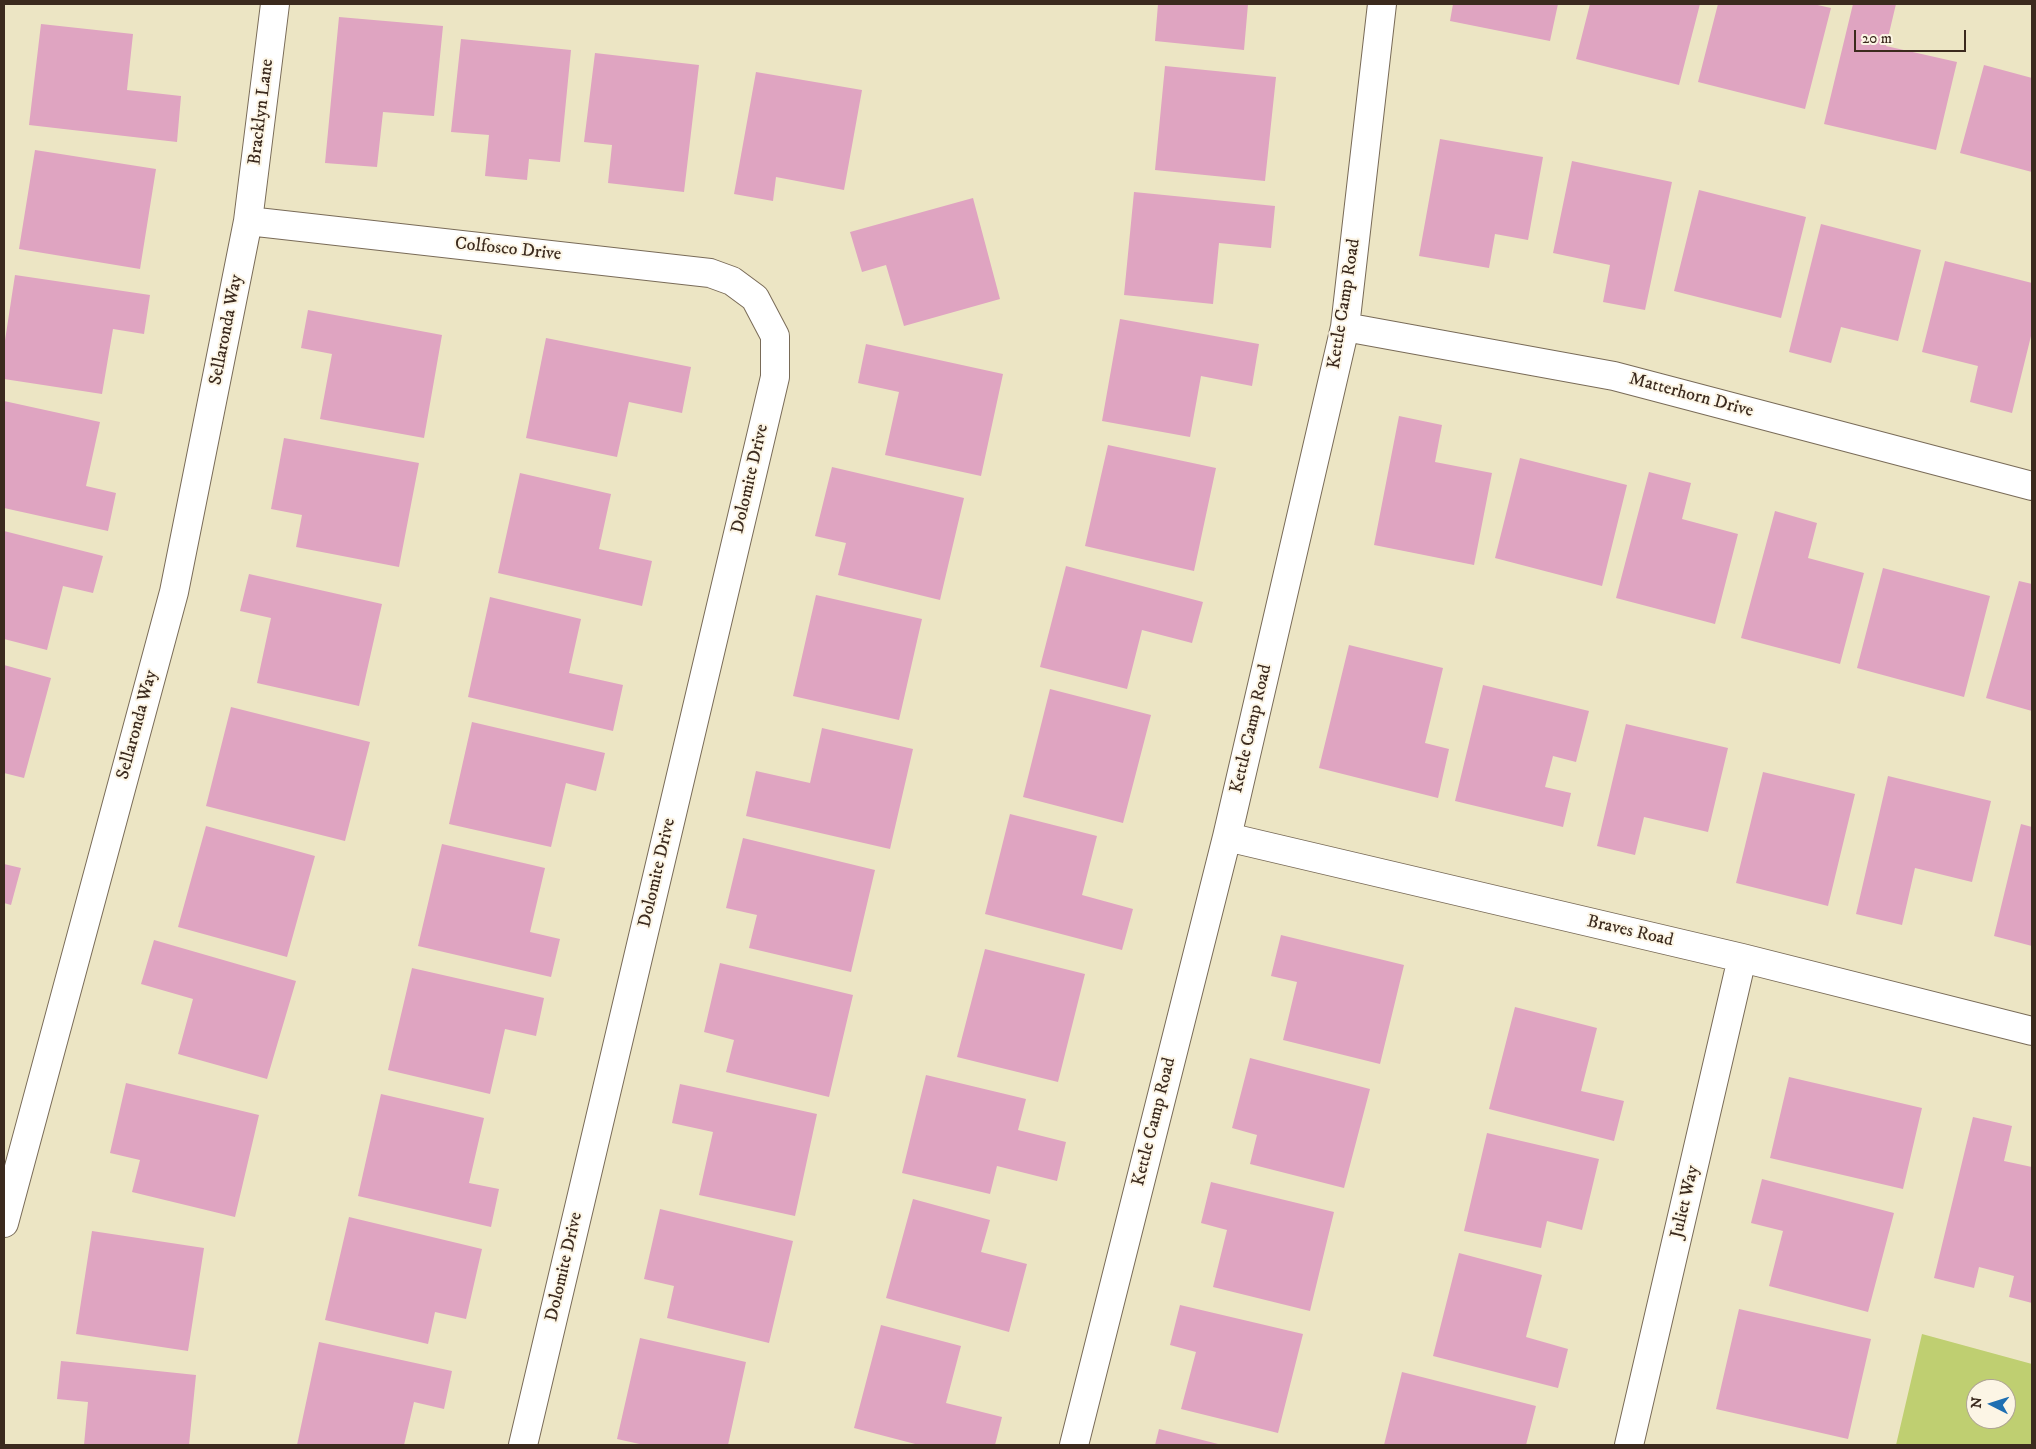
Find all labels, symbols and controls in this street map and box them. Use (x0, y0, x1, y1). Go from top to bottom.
scale bar (1856, 20, 1968, 52)
text: 20 m (1862, 29, 1892, 48)
street label: Bracklyn Lane (245, 58, 279, 166)
street label: Colfosco Drive (454, 234, 562, 266)
street label: Kettle Camp Road (1324, 237, 1366, 371)
street label: Sellaronda Way (206, 273, 248, 387)
street label: Matterhorn Drive (1626, 369, 1756, 423)
street label: Dolomite Drive (728, 422, 774, 536)
street label: Kettle Camp Road (1227, 663, 1277, 795)
street label: Sellaronda Way (113, 668, 163, 782)
street label: Dolomite Drive (635, 816, 681, 930)
street label: Braves Road (1585, 912, 1675, 952)
street label: Kettle Camp Road (1129, 1056, 1181, 1188)
street label: Juliet Way (1667, 1163, 1705, 1241)
street label: Dolomite Drive (542, 1210, 588, 1324)
north arrow (1966, 1379, 2016, 1429)
text: N (1968, 1396, 1987, 1409)

